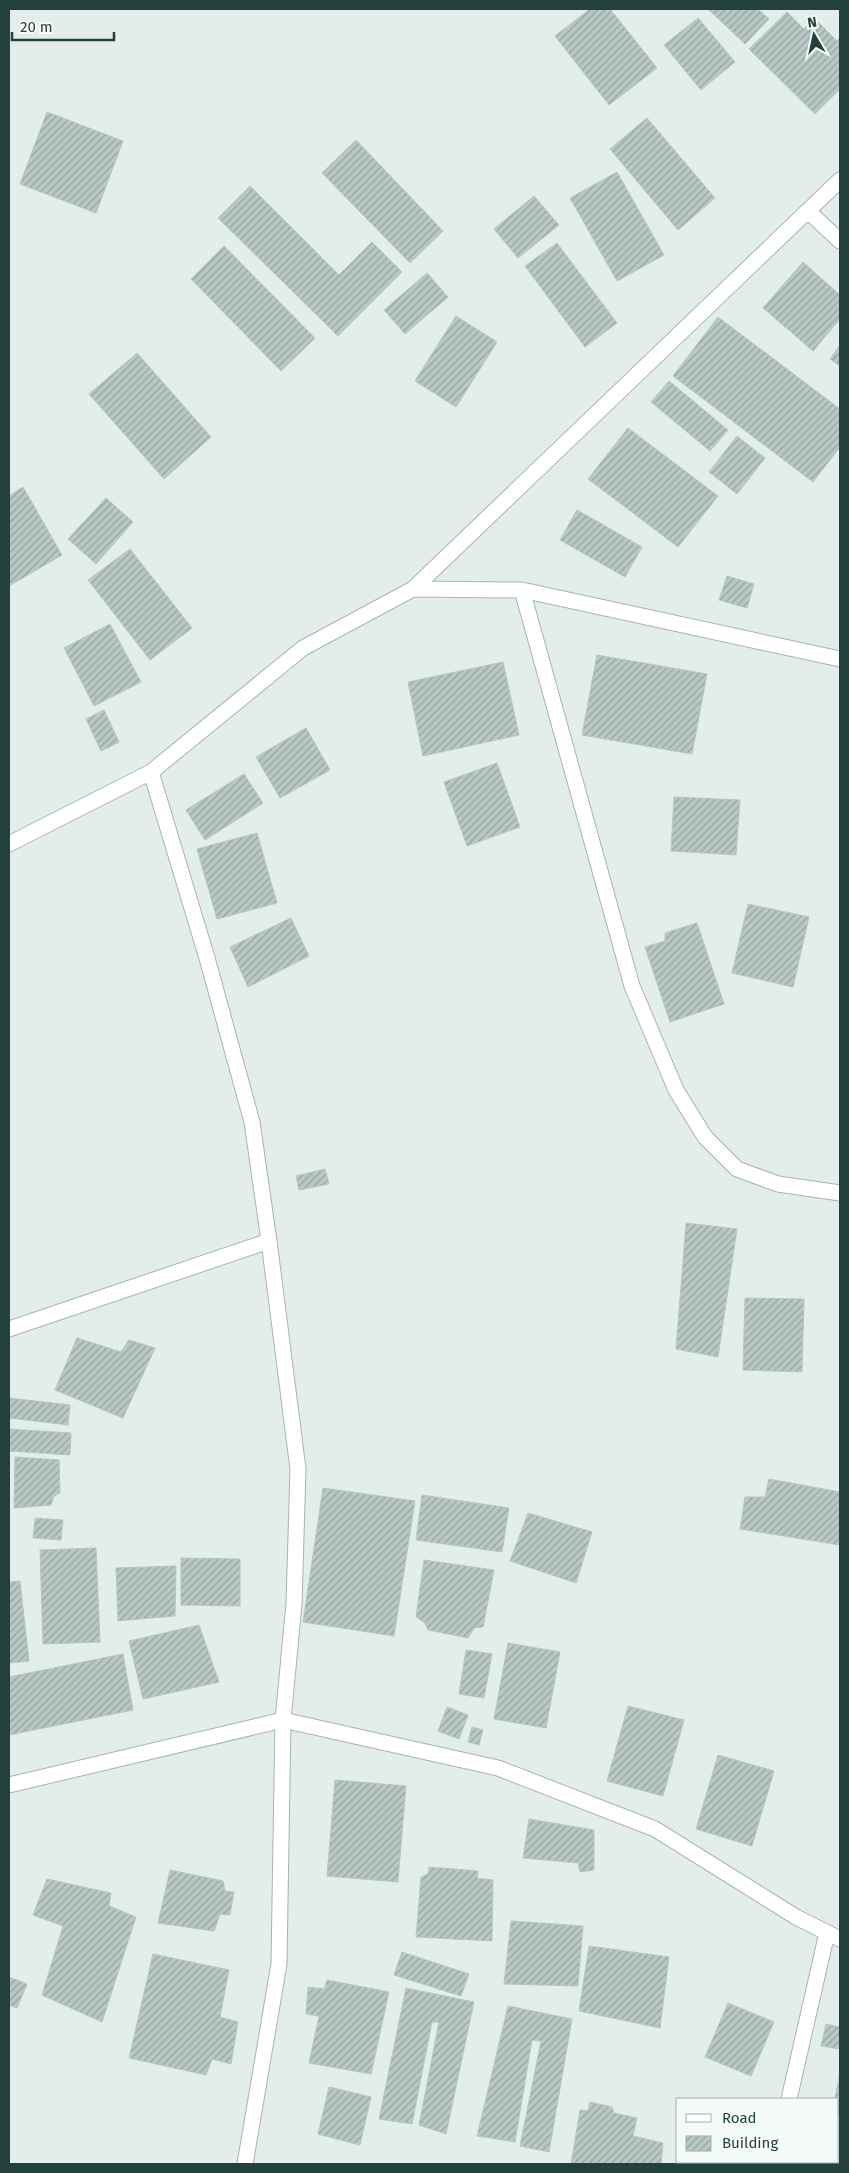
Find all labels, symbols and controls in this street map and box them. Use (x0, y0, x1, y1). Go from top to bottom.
scale bar (12, 10, 115, 42)
north arrow (789, 10, 839, 60)
text: N (806, 14, 818, 32)
text: 20 m (20, 18, 53, 36)
legend (676, 2098, 839, 2163)
text: Road (722, 2109, 757, 2127)
text: Building (722, 2134, 778, 2152)

